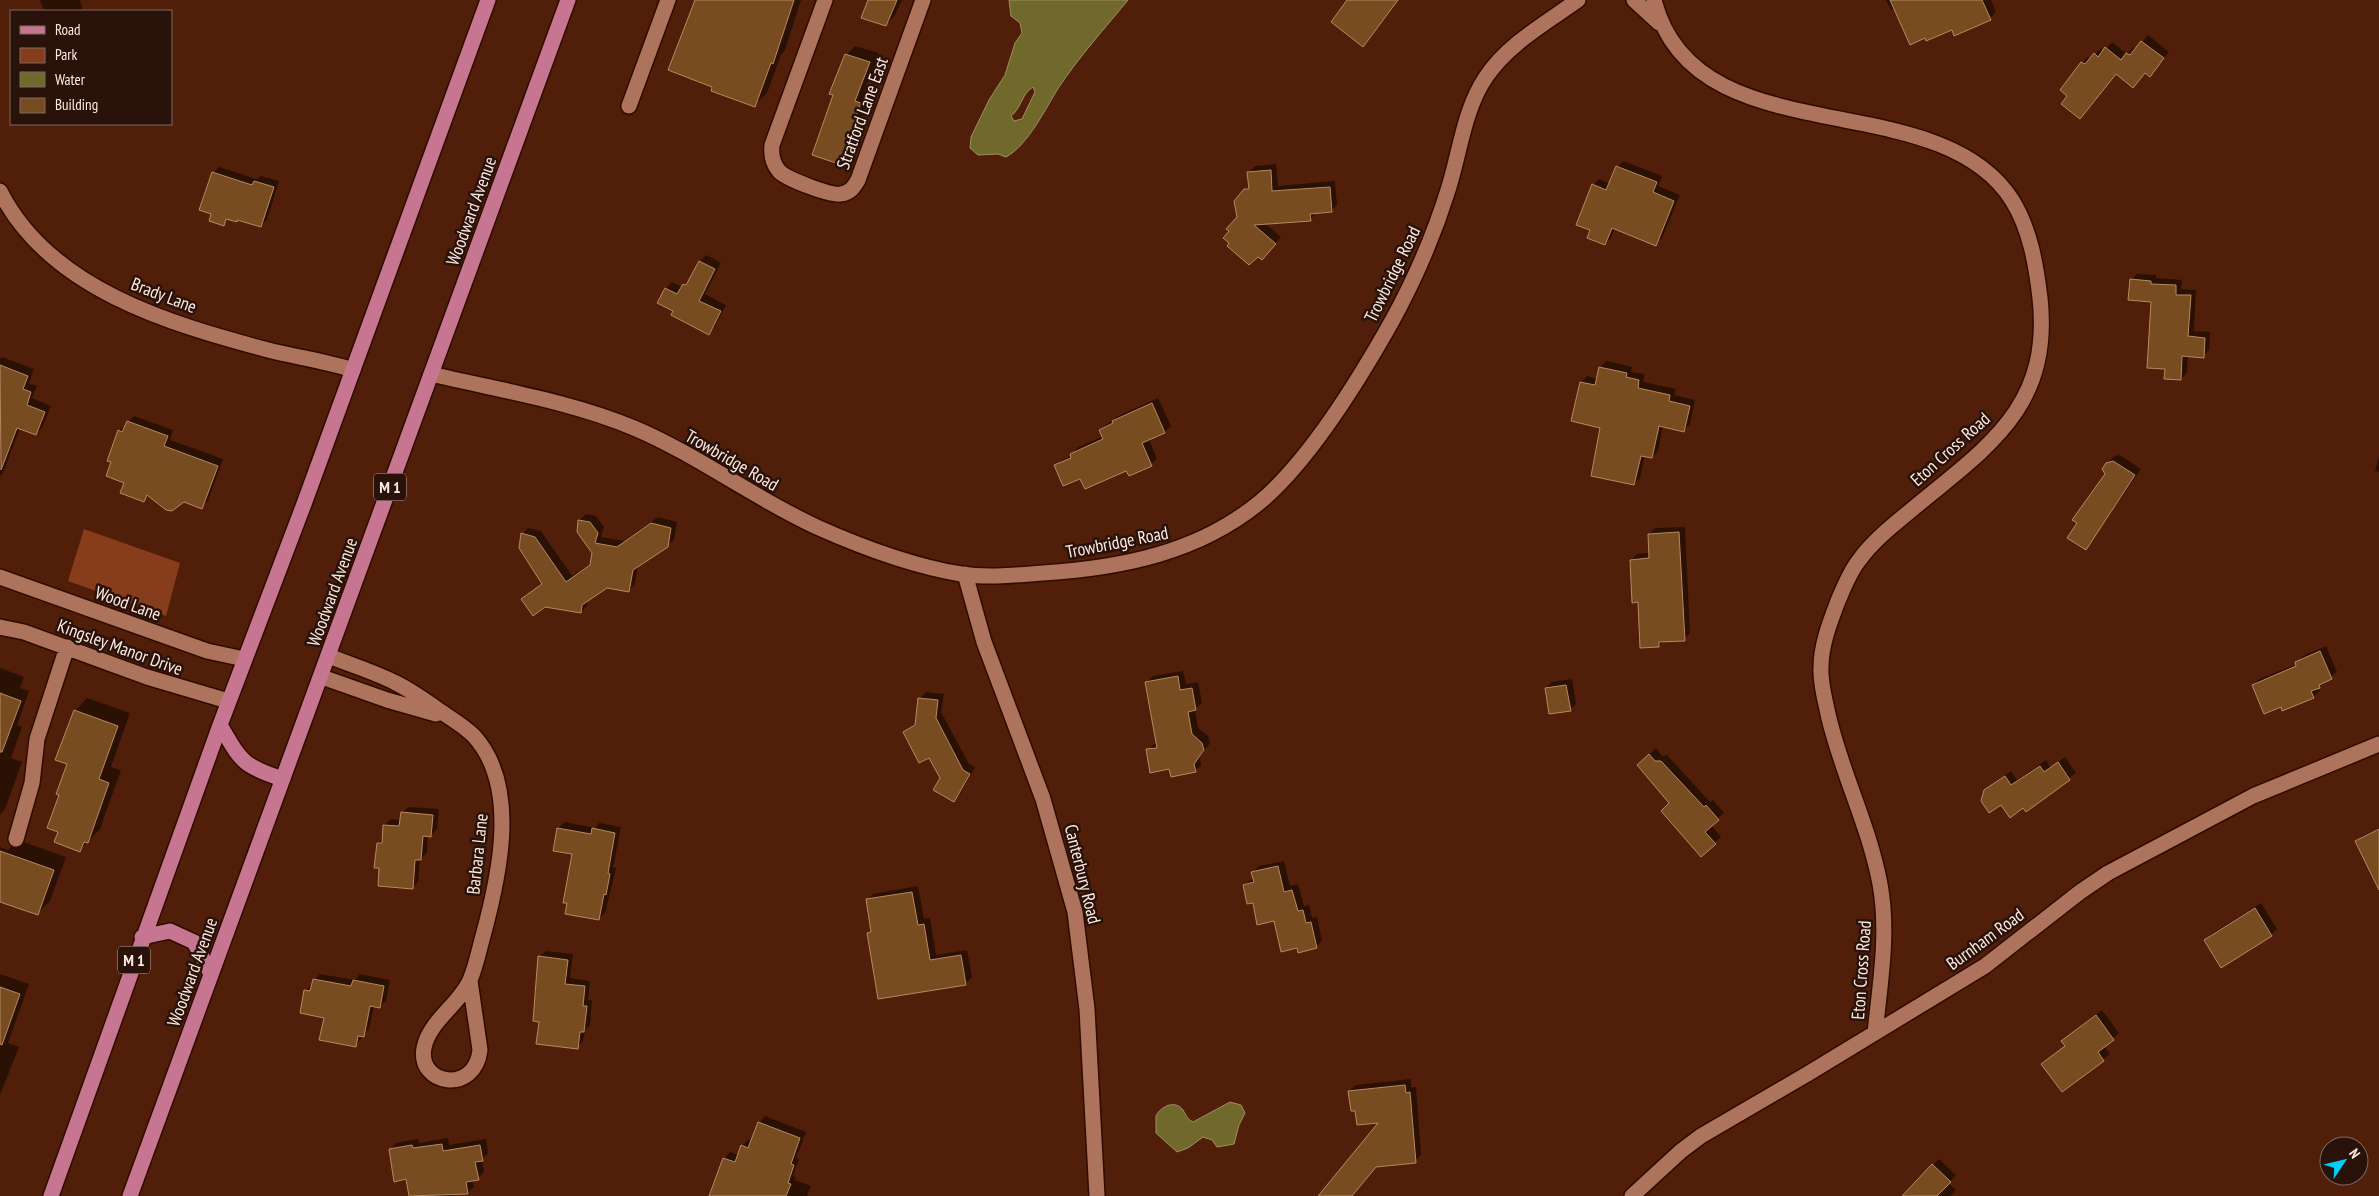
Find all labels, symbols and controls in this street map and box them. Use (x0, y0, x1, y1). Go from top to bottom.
legend (10, 10, 172, 125)
text: Road (55, 20, 81, 39)
text: Park (55, 45, 77, 64)
street label: Stratford Lane East (831, 54, 893, 172)
text: Water (55, 70, 86, 89)
text: Building (55, 95, 98, 114)
street label: Woodward Avenue (441, 153, 501, 269)
street label: Trowbridge Road (1359, 222, 1425, 326)
street label: Brady Lane (128, 272, 200, 318)
street label: Eton Cross Road (1905, 407, 1995, 491)
street label: Trowbridge Road (681, 424, 783, 496)
road number: M 1 (374, 474, 406, 501)
street label: Trowbridge Road (1064, 521, 1170, 563)
street label: Woodward Avenue (302, 534, 362, 650)
street label: Wood Lane (92, 581, 164, 625)
street label: Kingsley Manor Drive (54, 614, 186, 680)
street label: Barbara Lane (461, 812, 493, 896)
street label: Canterbury Road (1060, 822, 1106, 926)
street label: Burnham Road (1942, 903, 2028, 975)
street label: Woodward Avenue (162, 914, 222, 1030)
street label: Eton Cross Road (1846, 920, 1876, 1020)
road number: M 1 (118, 946, 150, 974)
north arrow (2319, 1136, 2369, 1186)
text: N (2345, 1145, 2364, 1162)

